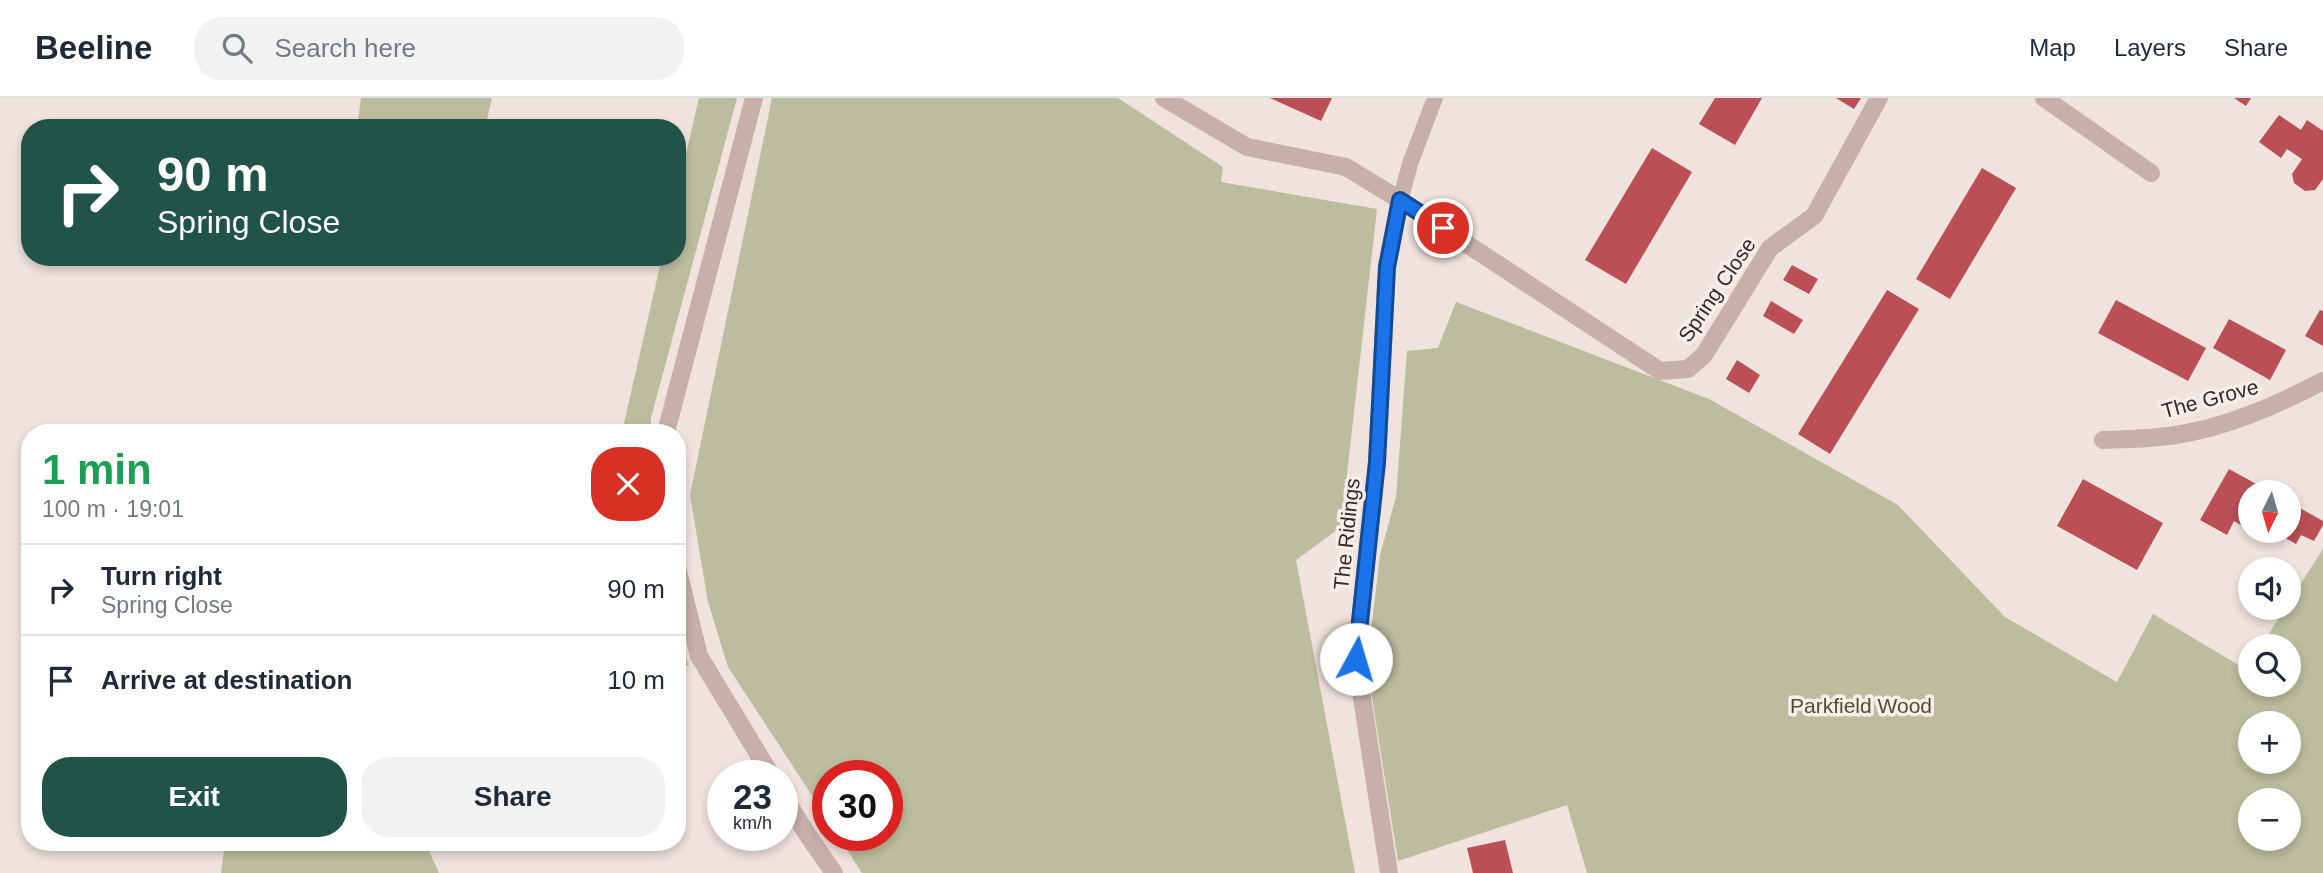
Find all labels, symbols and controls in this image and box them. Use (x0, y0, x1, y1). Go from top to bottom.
search box (194, 17, 684, 80)
text: Beeline (35, 29, 152, 66)
icon: search (218, 29, 256, 67)
text: Search here (274, 33, 416, 63)
text: Map (2029, 34, 2076, 61)
text: Layers (2114, 34, 2186, 61)
text: Share (2224, 34, 2288, 61)
icon: right (42, 147, 133, 238)
text: 90 m (157, 147, 269, 201)
pin (1413, 198, 1473, 258)
text: Spring Close (157, 204, 340, 240)
icon: arrive (1424, 209, 1462, 247)
street label: Spring Close (1673, 233, 1760, 346)
street label: The Grove (2159, 375, 2261, 422)
text: 1 min (42, 446, 152, 493)
button: close (591, 447, 665, 521)
street label: The Ridings (1329, 477, 1364, 591)
north arrow (2238, 480, 2301, 542)
map controls (2238, 480, 2301, 851)
text: 100 m · 19:01 (42, 496, 184, 522)
button: sound (2238, 557, 2301, 620)
text: Turn right (101, 561, 222, 591)
icon: right (42, 571, 80, 609)
text: 90 m (607, 574, 665, 604)
text: Spring Close (101, 592, 233, 618)
position arrow (1319, 622, 1393, 696)
button: search (2238, 634, 2301, 697)
icon: arrive (42, 662, 80, 700)
text: Arrive at destination (101, 665, 352, 695)
text: 10 m (607, 665, 665, 695)
park label: Parkfield Wood (1790, 694, 1932, 717)
button: + (2238, 711, 2301, 774)
button: Exit (42, 757, 347, 837)
button: Share (361, 757, 665, 837)
speed limit sign: 30 (812, 760, 903, 851)
text: 23 (733, 777, 772, 816)
button: − (2238, 788, 2301, 851)
text: km/h (733, 813, 772, 833)

